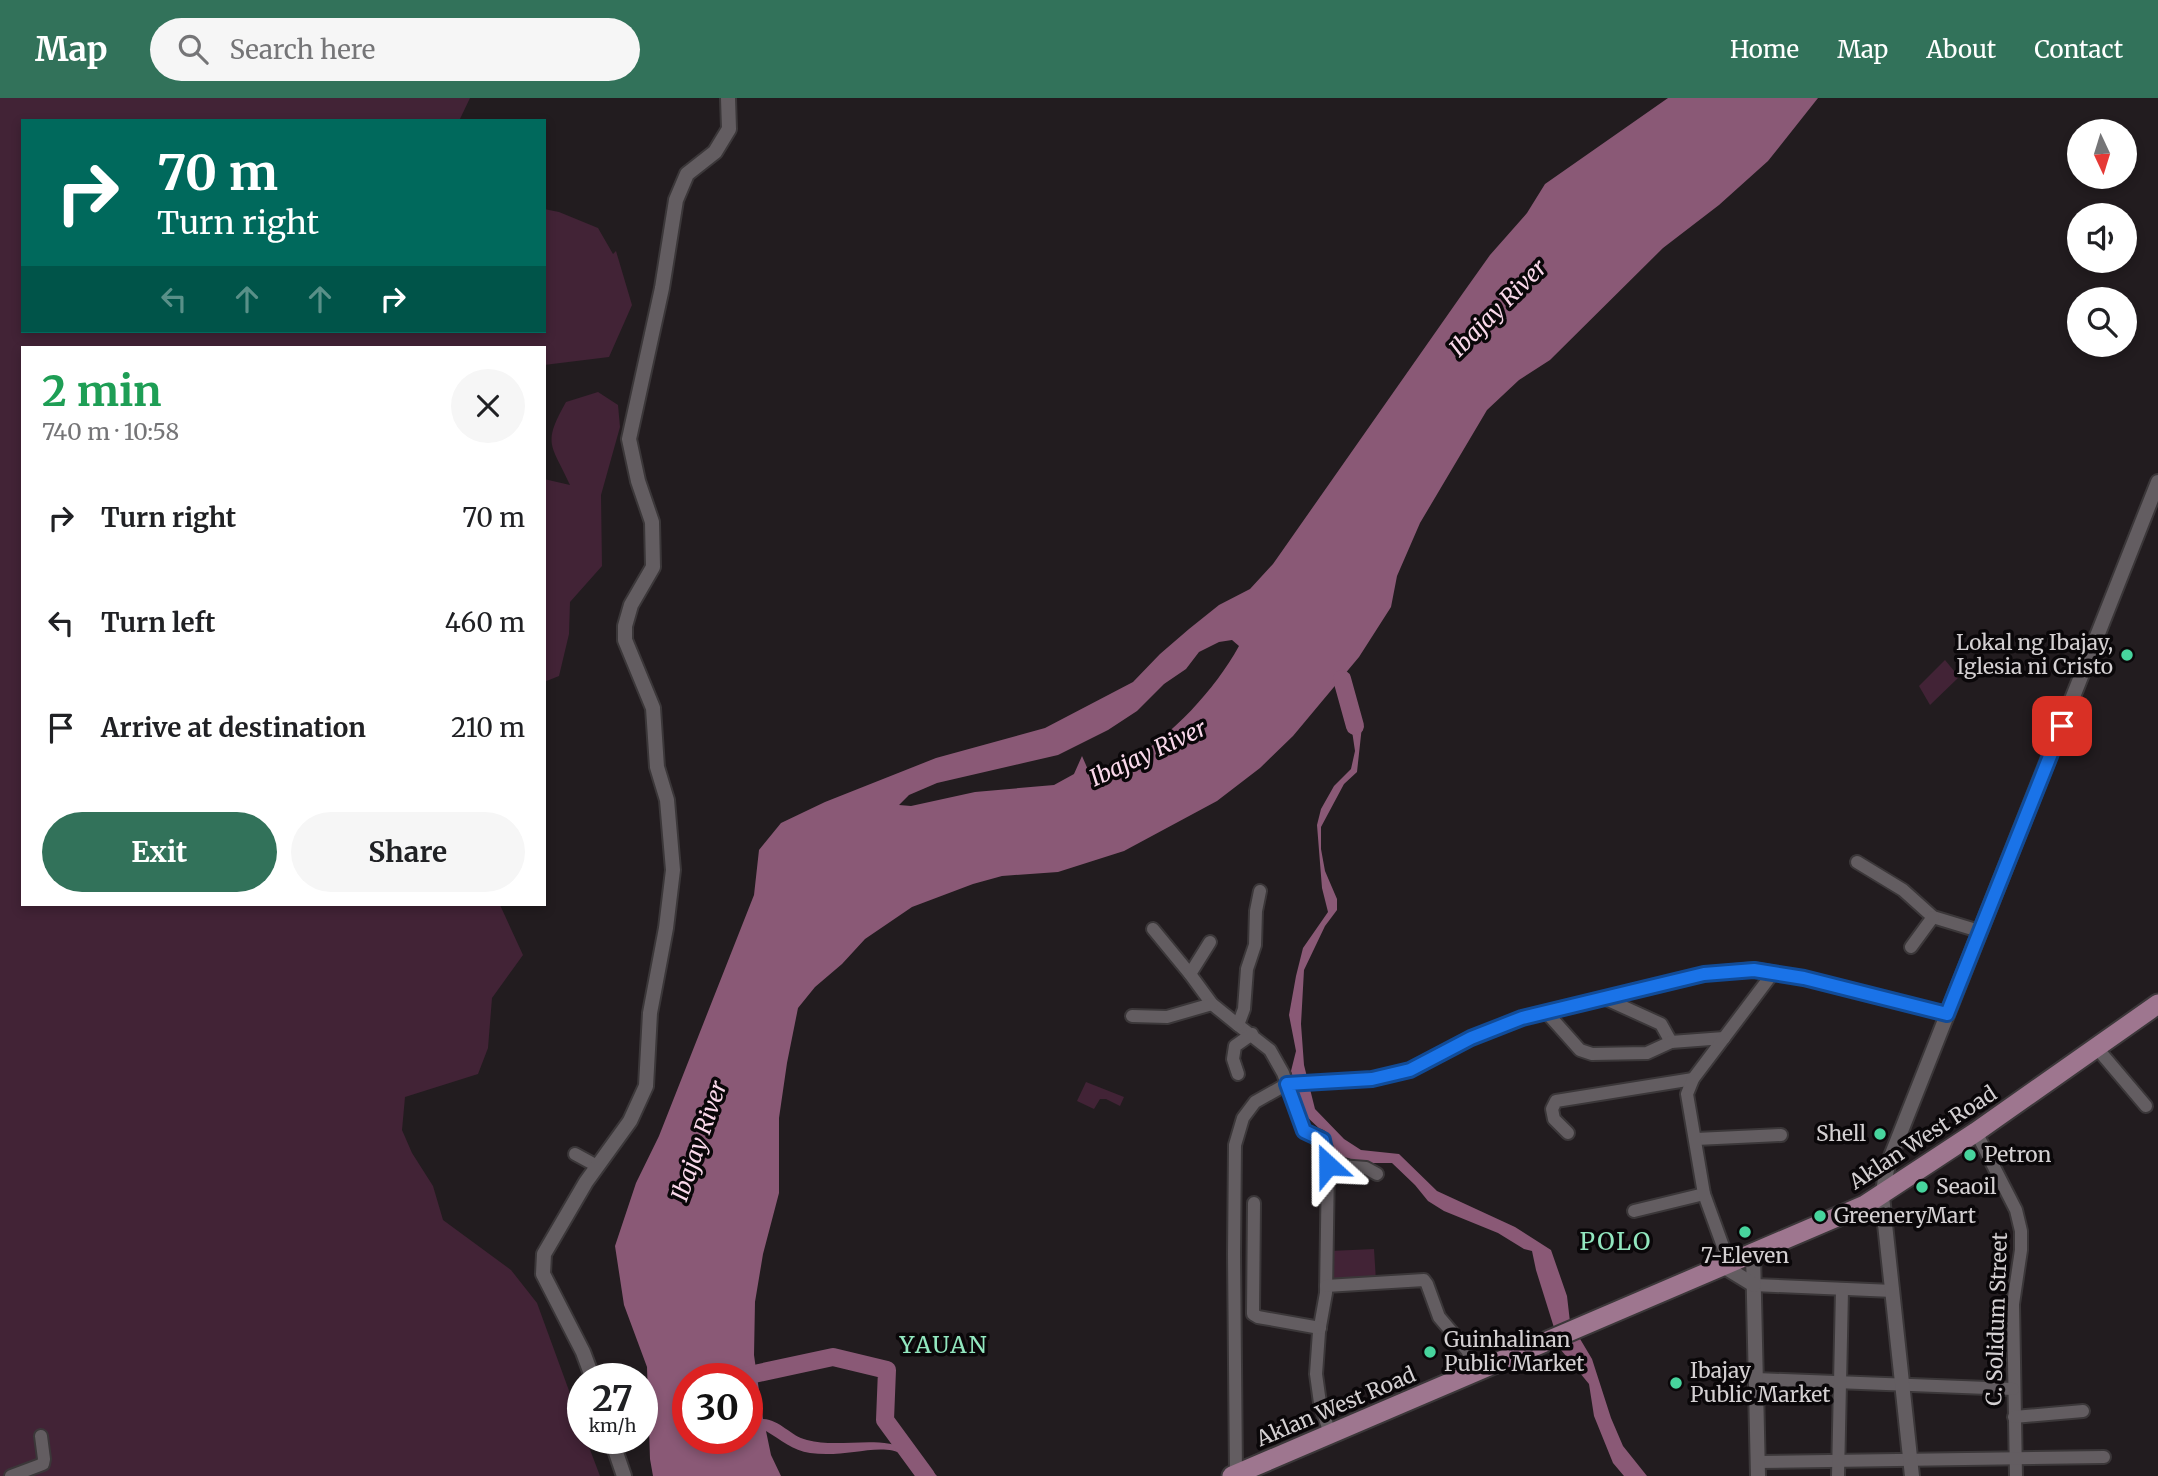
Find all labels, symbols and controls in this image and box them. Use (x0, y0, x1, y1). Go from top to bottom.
search box (150, 18, 640, 81)
text: Map (35, 29, 108, 70)
icon: search (174, 30, 212, 68)
text: Search here (230, 33, 375, 66)
text: Home (1730, 34, 1799, 65)
text: Map (1837, 34, 1888, 65)
text: About (1926, 34, 1996, 65)
text: Contact (2034, 34, 2123, 65)
north arrow (2067, 119, 2137, 189)
map controls (2067, 119, 2137, 357)
text: 70 m (157, 142, 278, 203)
icon: right (42, 147, 133, 238)
text: Turn right (157, 203, 319, 243)
button: sound (2067, 203, 2137, 273)
water label: Ibajay River (1443, 253, 1553, 362)
icon: left (155, 280, 193, 318)
icon: ahead (228, 280, 266, 318)
icon: ahead (301, 280, 339, 318)
icon: right (374, 280, 412, 318)
button: search (2067, 287, 2137, 357)
text: 2 min (42, 365, 162, 417)
button: close (451, 369, 525, 443)
text: 740 m · 10:58 (42, 417, 179, 446)
icon: right (42, 499, 80, 537)
text: Turn right (101, 501, 236, 534)
text: 70 m (462, 501, 525, 534)
icon: left (42, 604, 80, 642)
text: Turn left (101, 606, 215, 639)
text: 460 m (445, 606, 525, 639)
place label: Lokal ng Ibajay, Iglesia ni Cristo (1956, 629, 2113, 680)
marker: Lokal ng Ibajay, Iglesia ni Cristo (2119, 647, 2135, 663)
pin (2032, 696, 2092, 756)
icon: arrive (2043, 707, 2081, 745)
icon: arrive (42, 709, 80, 747)
text: Arrive at destination (101, 711, 366, 744)
text: 210 m (451, 711, 525, 744)
water label: Ibajay River (1085, 713, 1211, 792)
button: Exit (42, 812, 277, 892)
button: Share (291, 812, 525, 892)
water label: Ibajay River (664, 1076, 733, 1205)
street label: Aklan West Road (1843, 1080, 2002, 1196)
place label: Shell (1816, 1120, 1866, 1147)
marker: Shell (1872, 1126, 1888, 1142)
position arrow (1291, 1128, 1365, 1202)
place label: Petron (1984, 1141, 2052, 1168)
marker: Petron (1962, 1147, 1978, 1163)
place label: Seaoil (1936, 1173, 1997, 1200)
marker: Seaoil (1914, 1179, 1930, 1195)
place label: GreeneryMart (1834, 1202, 1976, 1229)
marker: GreeneryMart (1812, 1208, 1828, 1224)
marker: 7-Eleven (1737, 1224, 1753, 1240)
district label: POLO (1580, 1226, 1652, 1257)
street label: C. Solidum Street (1980, 1232, 2013, 1406)
place label: 7-Eleven (1701, 1242, 1789, 1269)
place label: Guinhalinan Public Market (1444, 1326, 1584, 1377)
district label: YAUAN (899, 1330, 988, 1359)
marker: Guinhalinan Public Market (1422, 1344, 1438, 1360)
place label: Ibajay Public Market (1690, 1357, 1830, 1408)
street label: Aklan West Road (1251, 1361, 1420, 1453)
speed limit sign: 30 (672, 1363, 763, 1454)
marker: Ibajay Public Market (1668, 1375, 1684, 1391)
text: 27 (592, 1377, 633, 1421)
text: km/h (589, 1414, 636, 1437)

